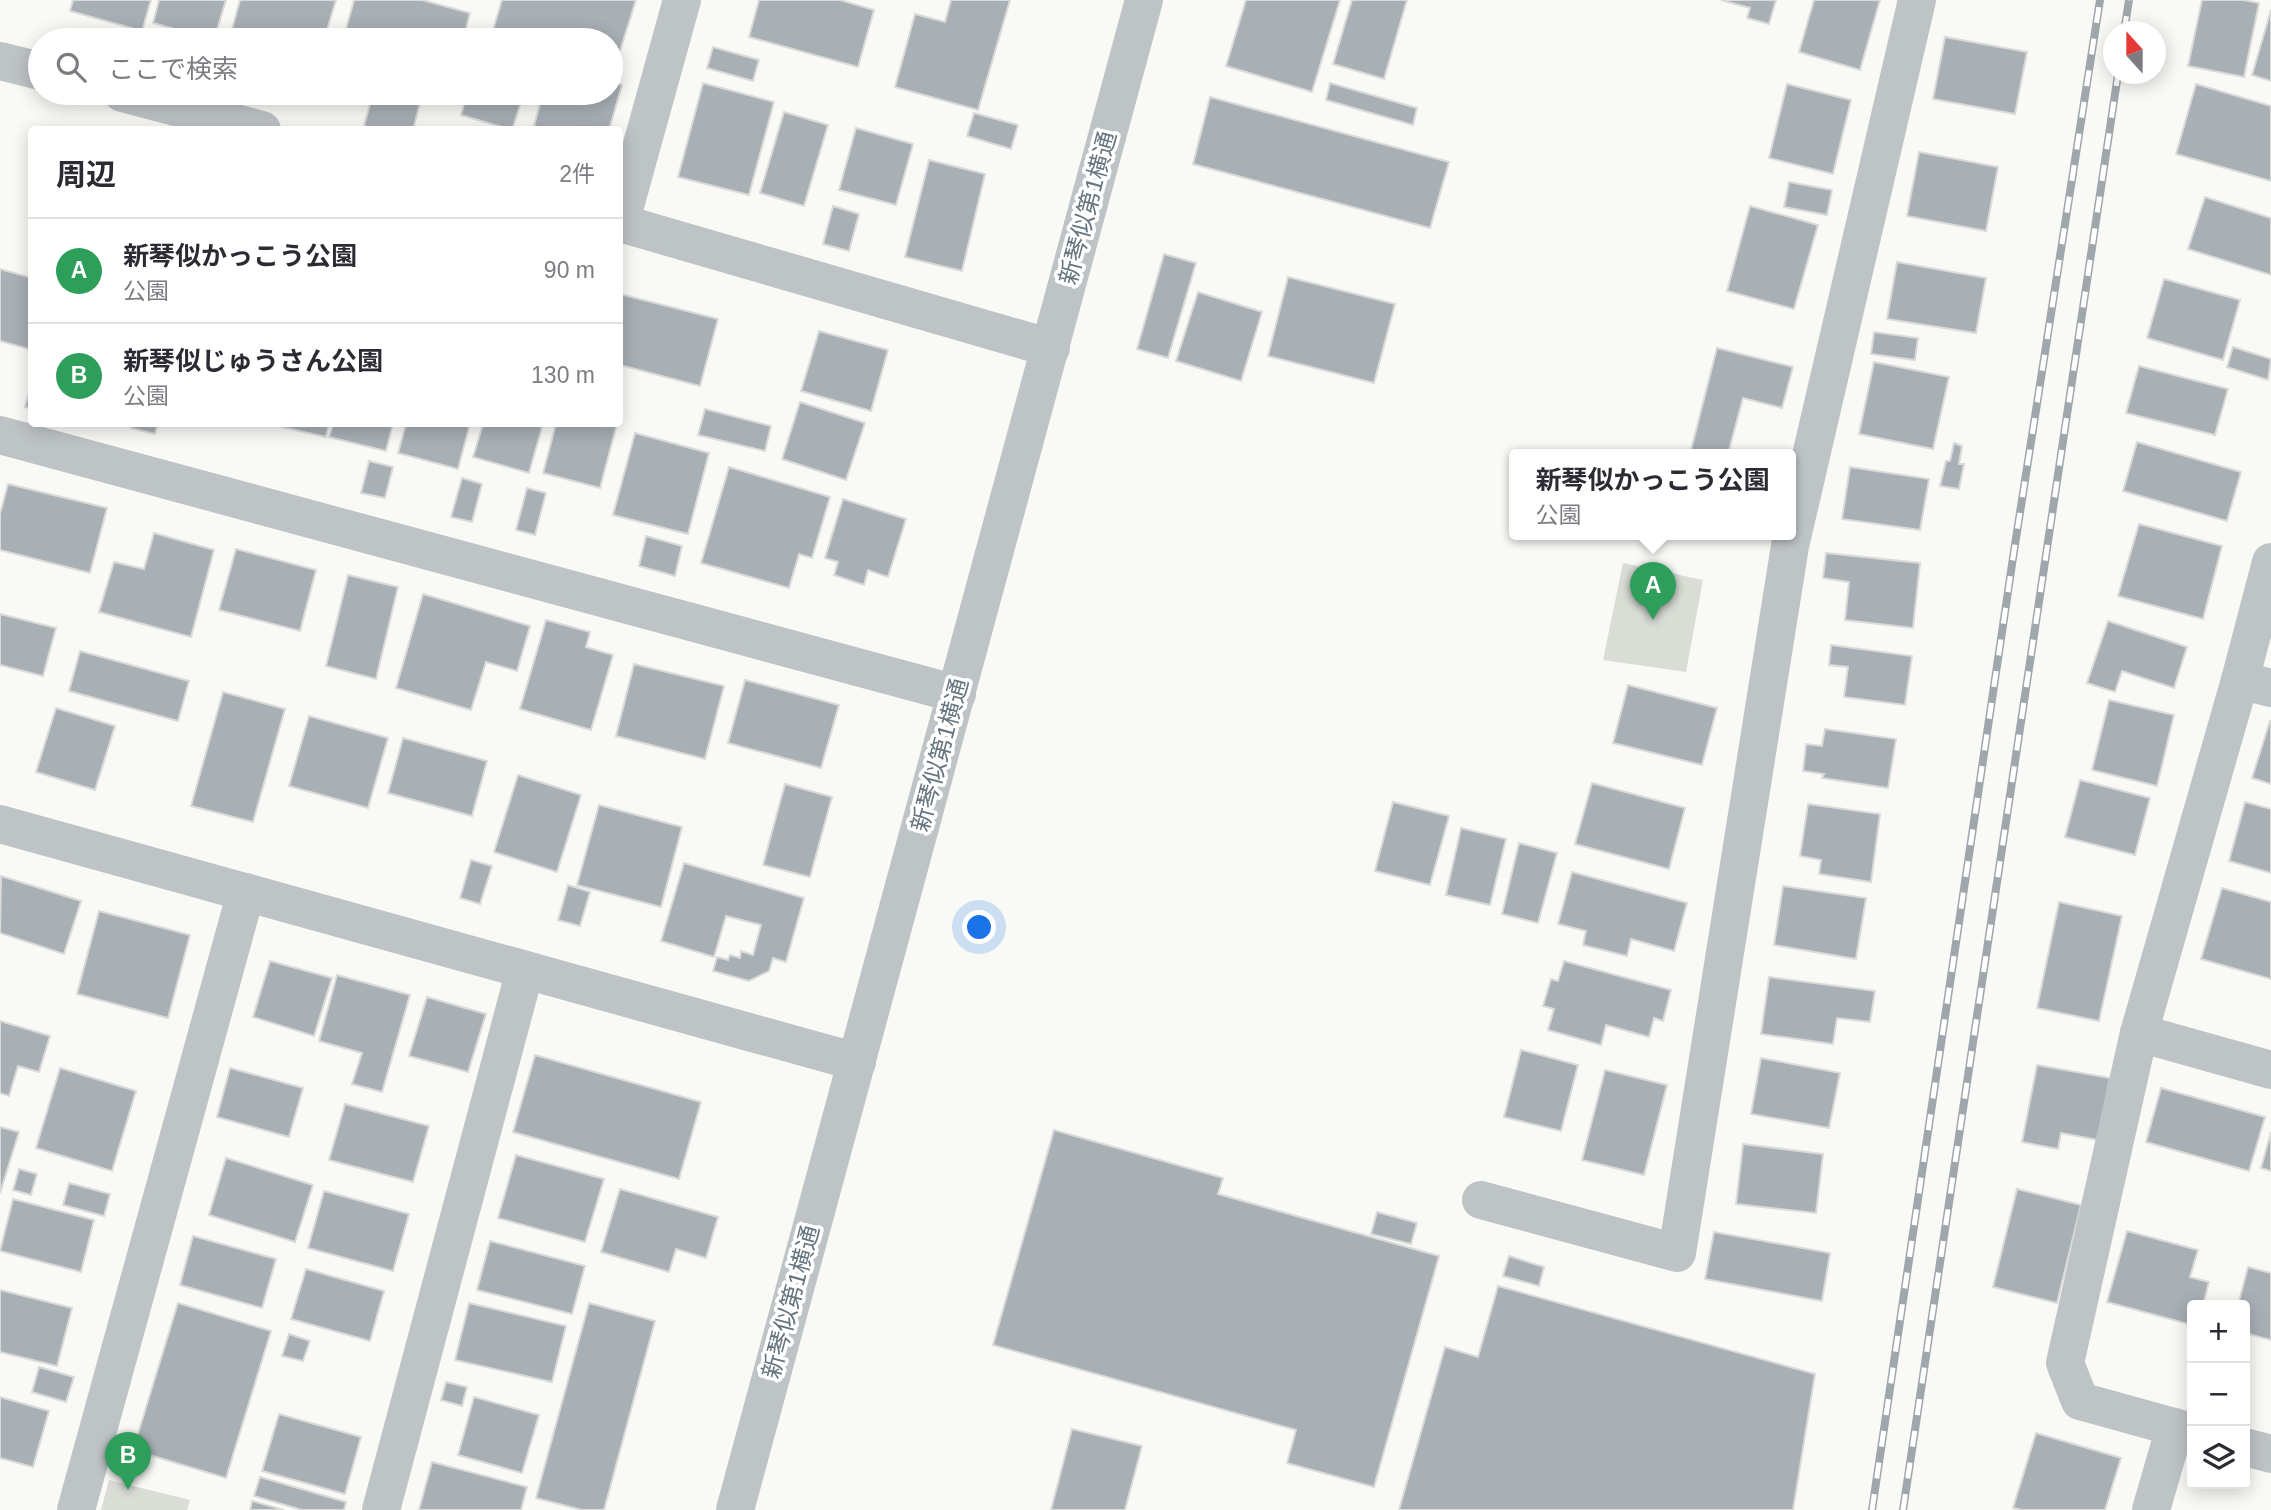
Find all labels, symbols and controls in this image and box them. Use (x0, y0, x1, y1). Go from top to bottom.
north arrow (2103, 21, 2166, 84)
search box (28, 28, 623, 105)
icon: search (52, 48, 90, 86)
text: ここで検索 (108, 54, 238, 84)
street label: 新琴似第1横通 (1054, 128, 1121, 287)
text: 周辺 (56, 158, 116, 191)
text: 2件 (559, 161, 595, 187)
text: 新琴似かっこう公園 (123, 241, 357, 271)
text: A (71, 257, 87, 283)
text: 90 m (544, 257, 595, 283)
text: 公園 (123, 278, 169, 304)
text: 新琴似じゅうさん公園 (123, 346, 383, 376)
text: B (71, 362, 87, 388)
text: 130 m (531, 362, 595, 388)
text: 公園 (123, 383, 169, 409)
popup (1509, 449, 1796, 540)
text: 新琴似かっこう公園 (1535, 465, 1770, 495)
text: 公園 (1535, 502, 1581, 528)
pin: A (1630, 562, 1676, 620)
street label: 新琴似第1横通 (906, 675, 973, 834)
your location (962, 910, 996, 944)
street label: 新琴似第1横通 (757, 1222, 824, 1381)
map controls (2187, 1300, 2250, 1489)
button: + (2187, 1300, 2250, 1363)
button: − (2187, 1363, 2250, 1426)
button: layers (2187, 1426, 2250, 1489)
pin: B (105, 1432, 151, 1490)

